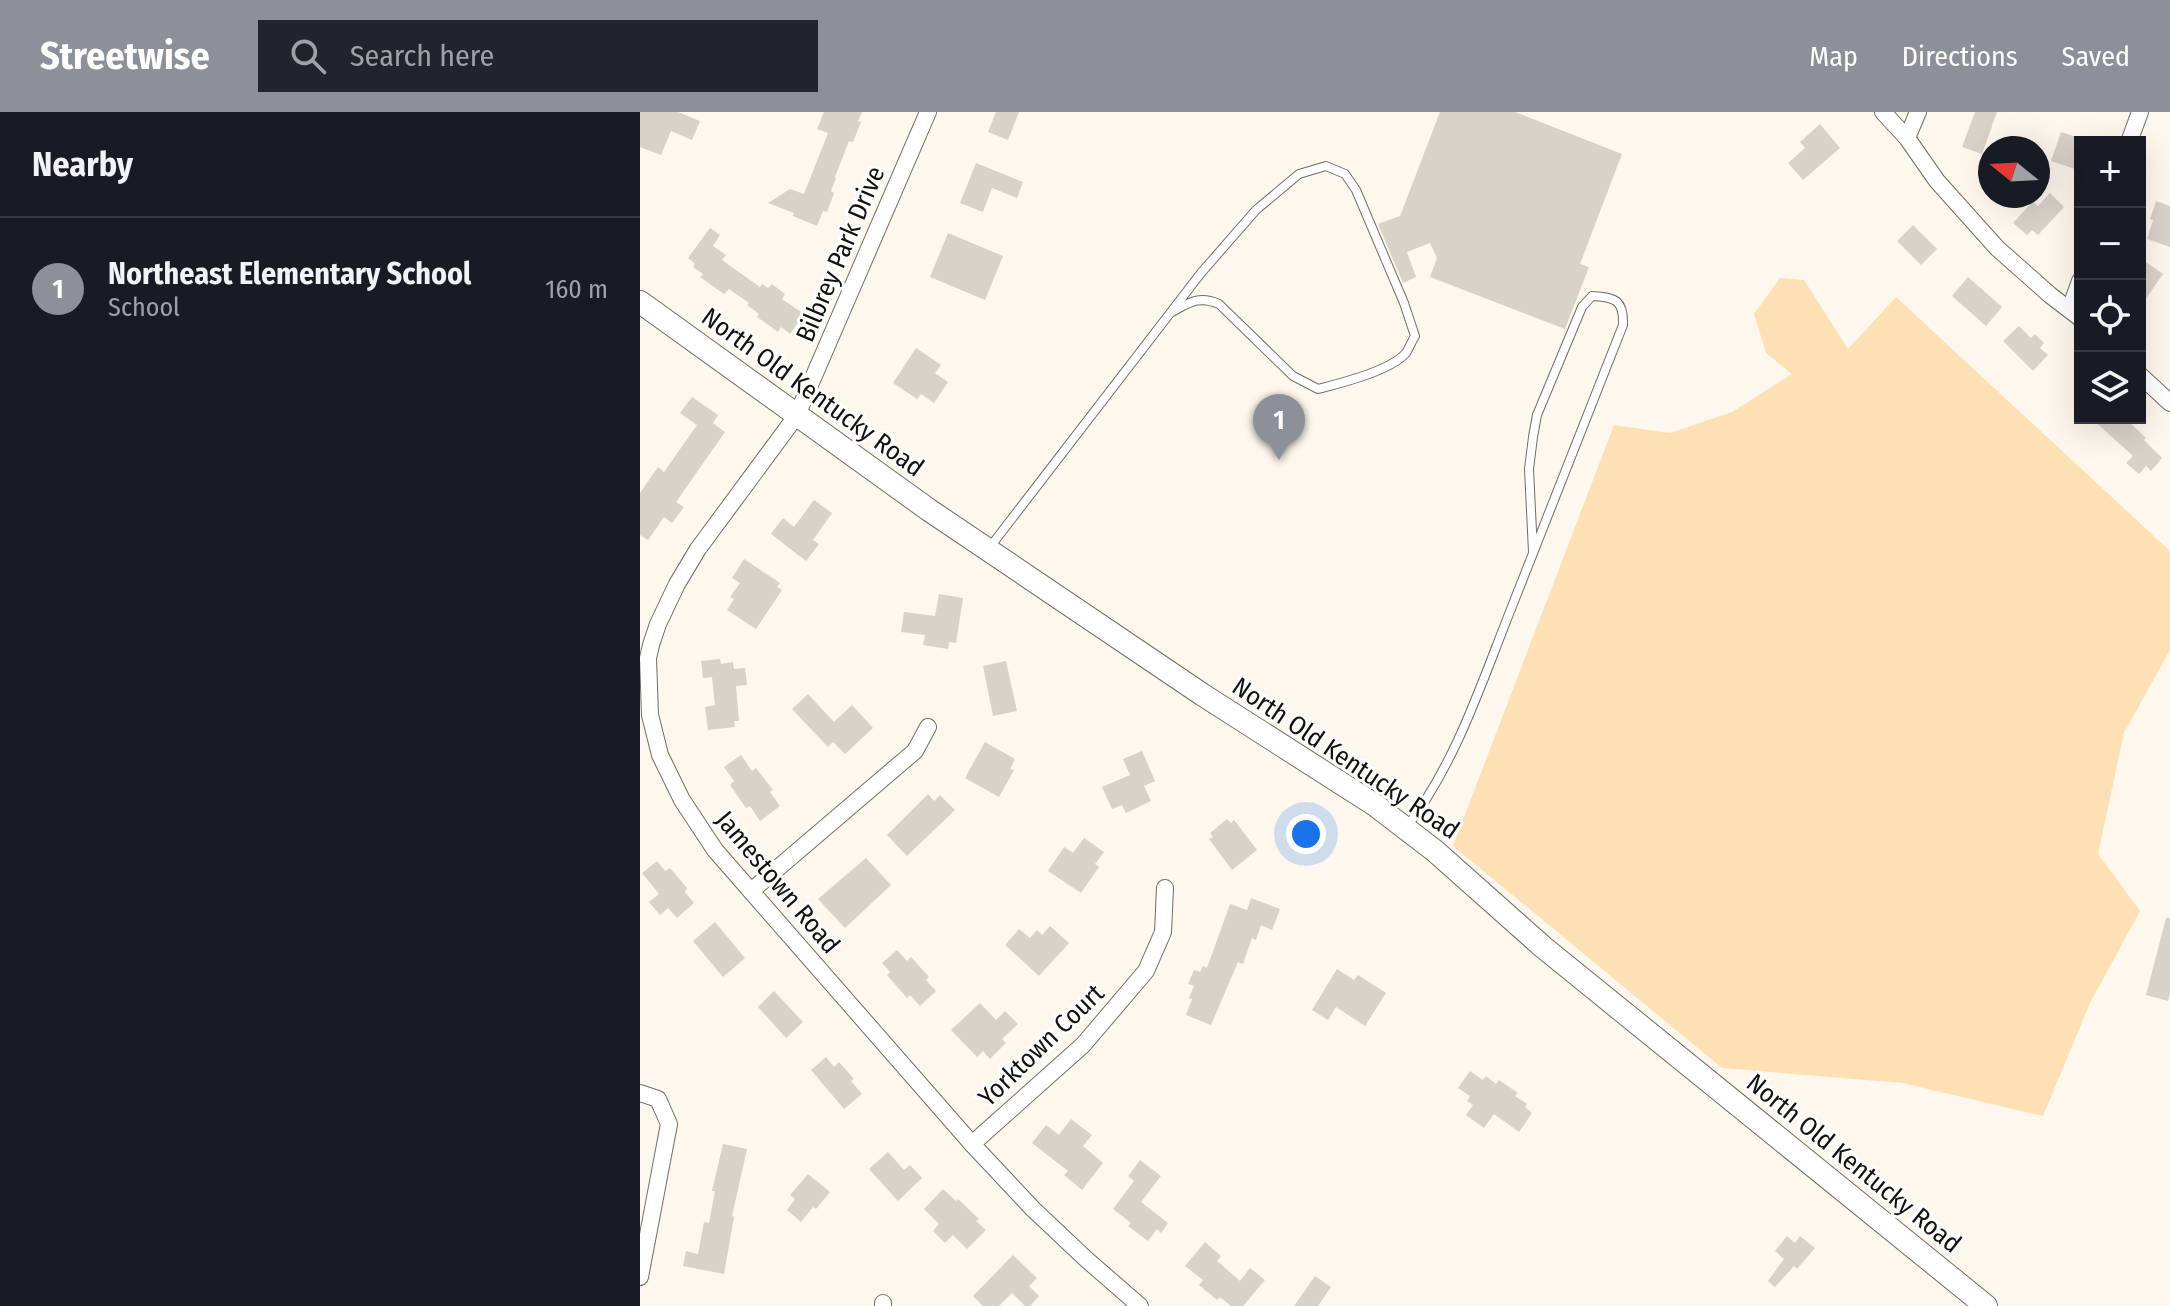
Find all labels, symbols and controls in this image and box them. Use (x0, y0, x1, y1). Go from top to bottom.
search box (258, 20, 818, 92)
text: Streetwise (40, 33, 210, 79)
icon: search (286, 34, 330, 78)
text: Search here (350, 38, 494, 74)
text: Map (1809, 40, 1858, 73)
text: Directions (1902, 40, 2018, 73)
text: Saved (2062, 40, 2130, 73)
north arrow (1978, 136, 2050, 208)
map controls (2074, 136, 2146, 424)
button: + (2074, 136, 2146, 208)
text: Nearby (32, 144, 133, 185)
street label: Bilbrey Park Drive (790, 162, 891, 347)
button: − (2074, 208, 2146, 280)
text: Northeast Elementary School (108, 256, 471, 292)
text: 1 (53, 274, 64, 305)
text: 160 m (545, 274, 608, 305)
button: locate (2074, 280, 2146, 352)
text: School (108, 292, 180, 323)
street label: North Old Kentucky Road (696, 301, 930, 483)
button: layers (2074, 352, 2146, 424)
pin: 1 (1253, 394, 1305, 460)
street label: North Old Kentucky Road (1226, 671, 1465, 846)
street label: Jamestown Road (709, 805, 846, 960)
your location (1286, 814, 1326, 854)
street label: Yorktown Court (972, 977, 1111, 1113)
street label: North Old Kentucky Road (1740, 1067, 1967, 1259)

